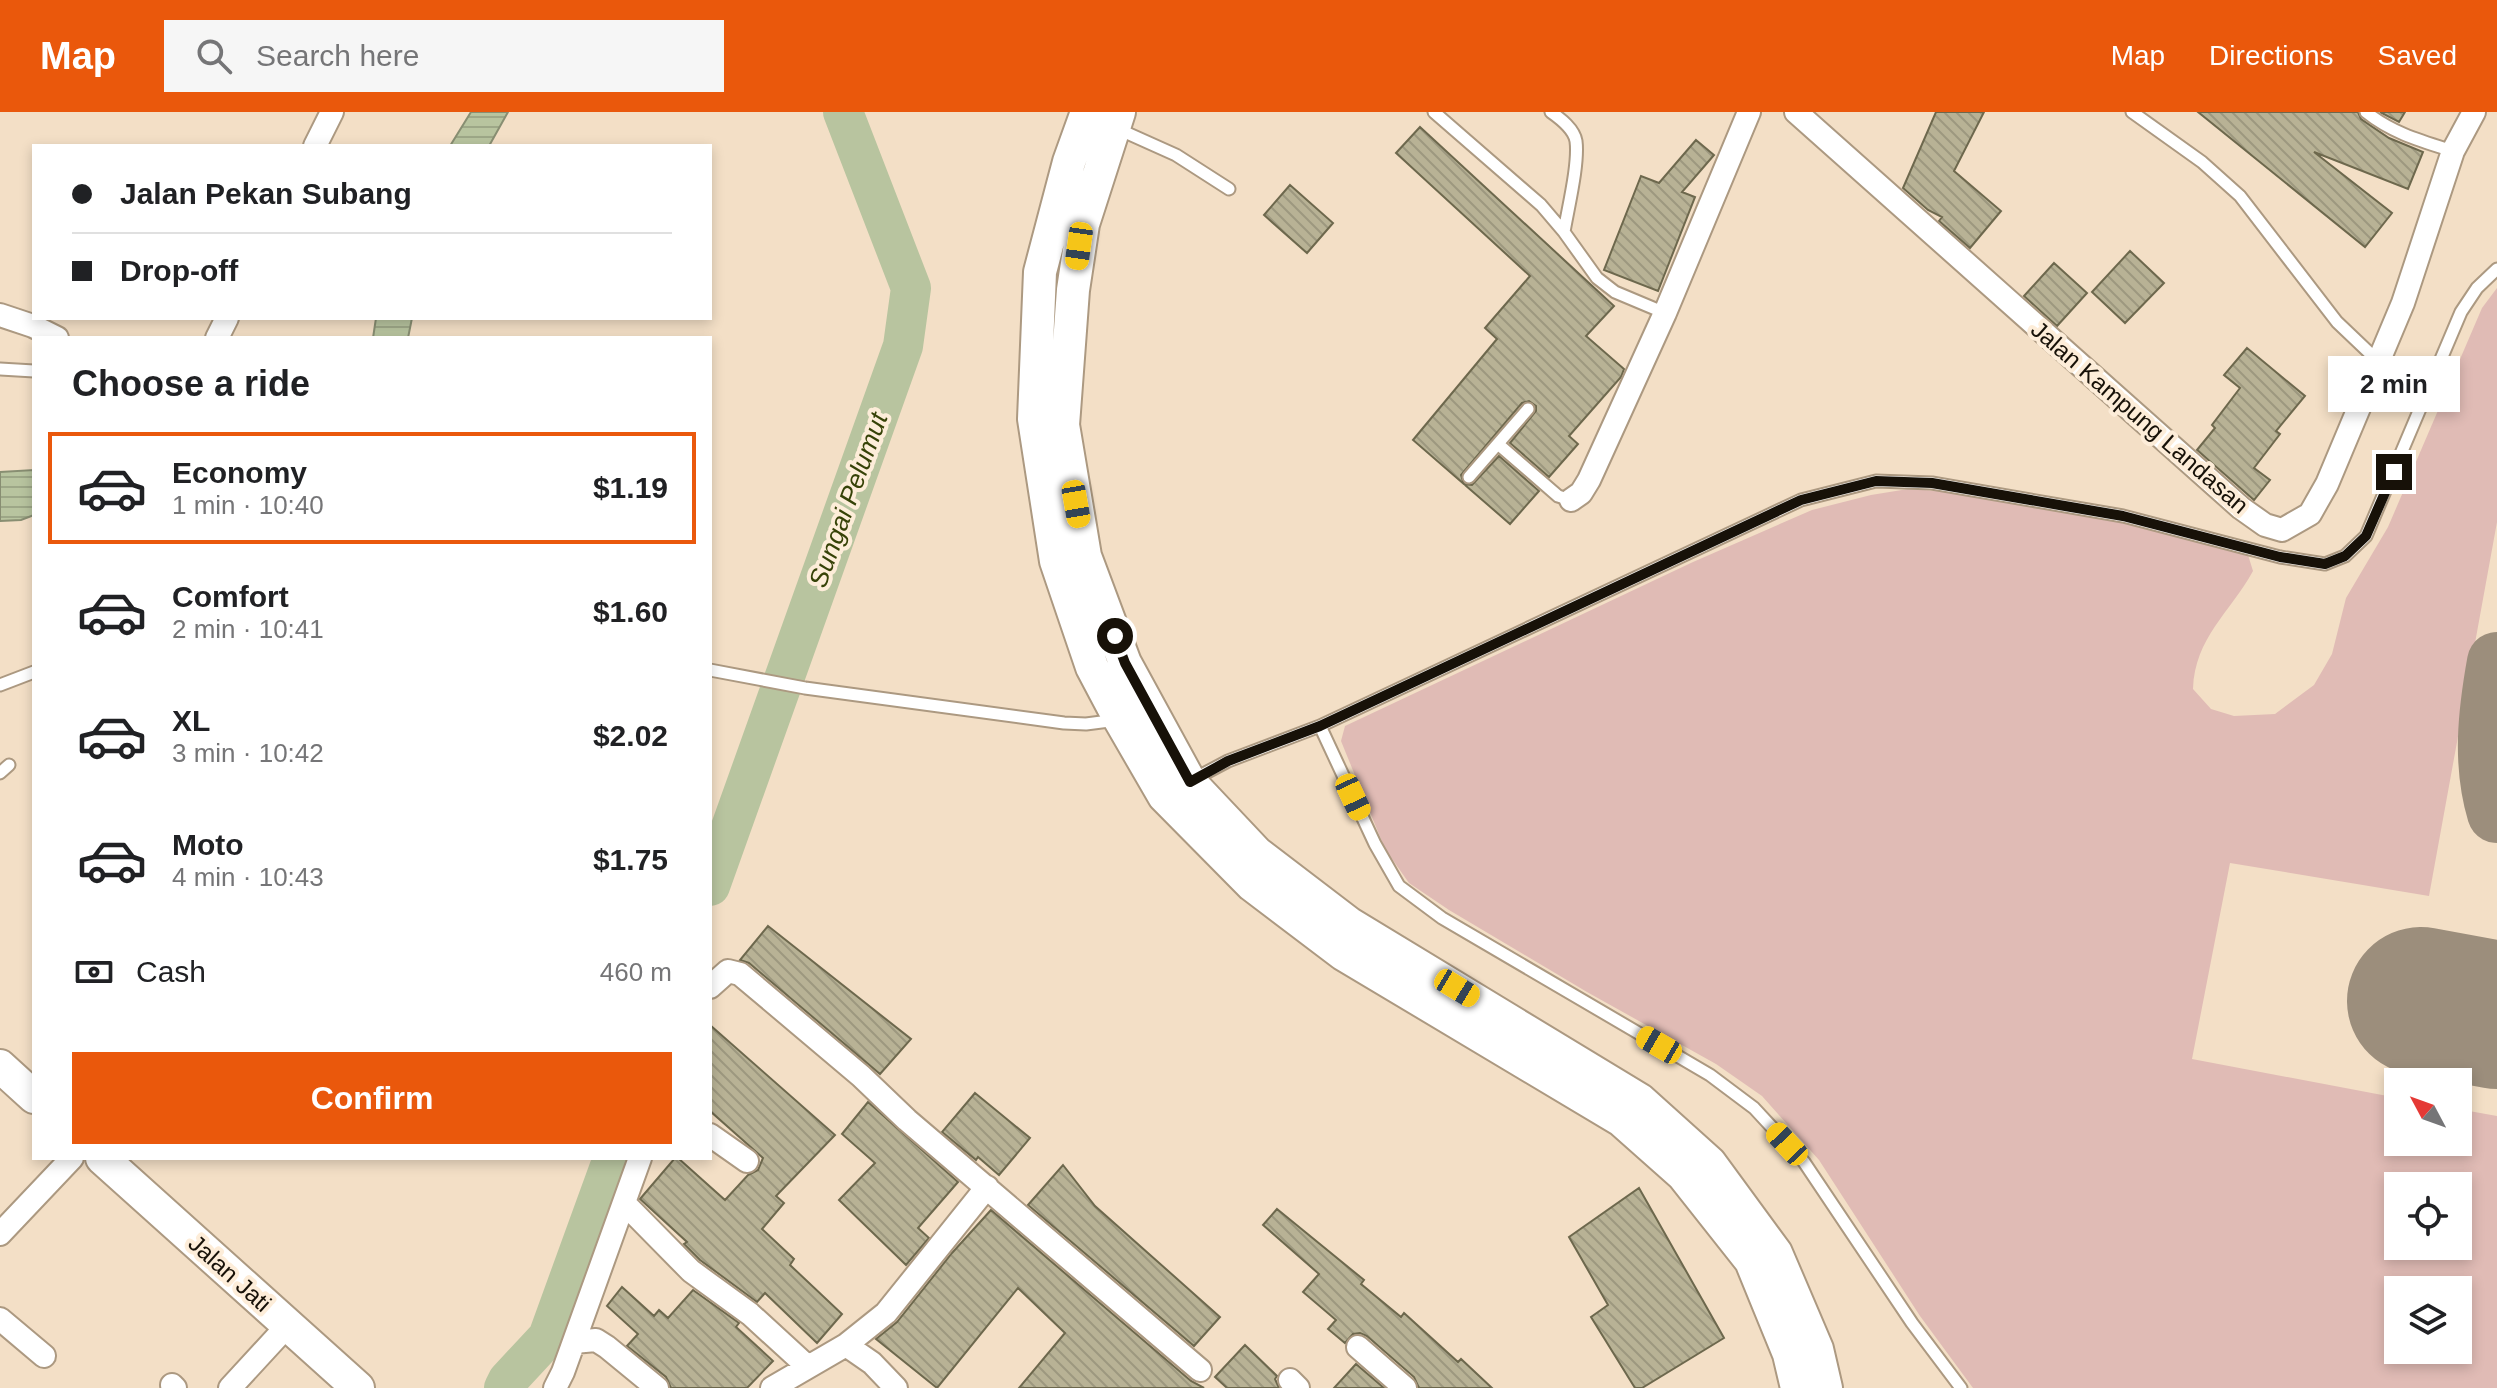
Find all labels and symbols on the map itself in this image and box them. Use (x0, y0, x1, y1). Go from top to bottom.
car (1064, 221, 1094, 271)
street label: Jalan Kampung Landasan (2026, 315, 2254, 519)
callout: 2 min (2328, 356, 2460, 412)
water label: Sungai Pelumut (803, 407, 894, 591)
route end (2376, 454, 2412, 490)
car (1060, 478, 1092, 530)
route start (1097, 618, 1133, 654)
car (1332, 770, 1374, 824)
car (1430, 965, 1484, 1011)
car (1632, 1023, 1686, 1067)
north arrow (2384, 1068, 2472, 1156)
car (1762, 1118, 1812, 1170)
street label: Jalan Jati (183, 1229, 277, 1317)

